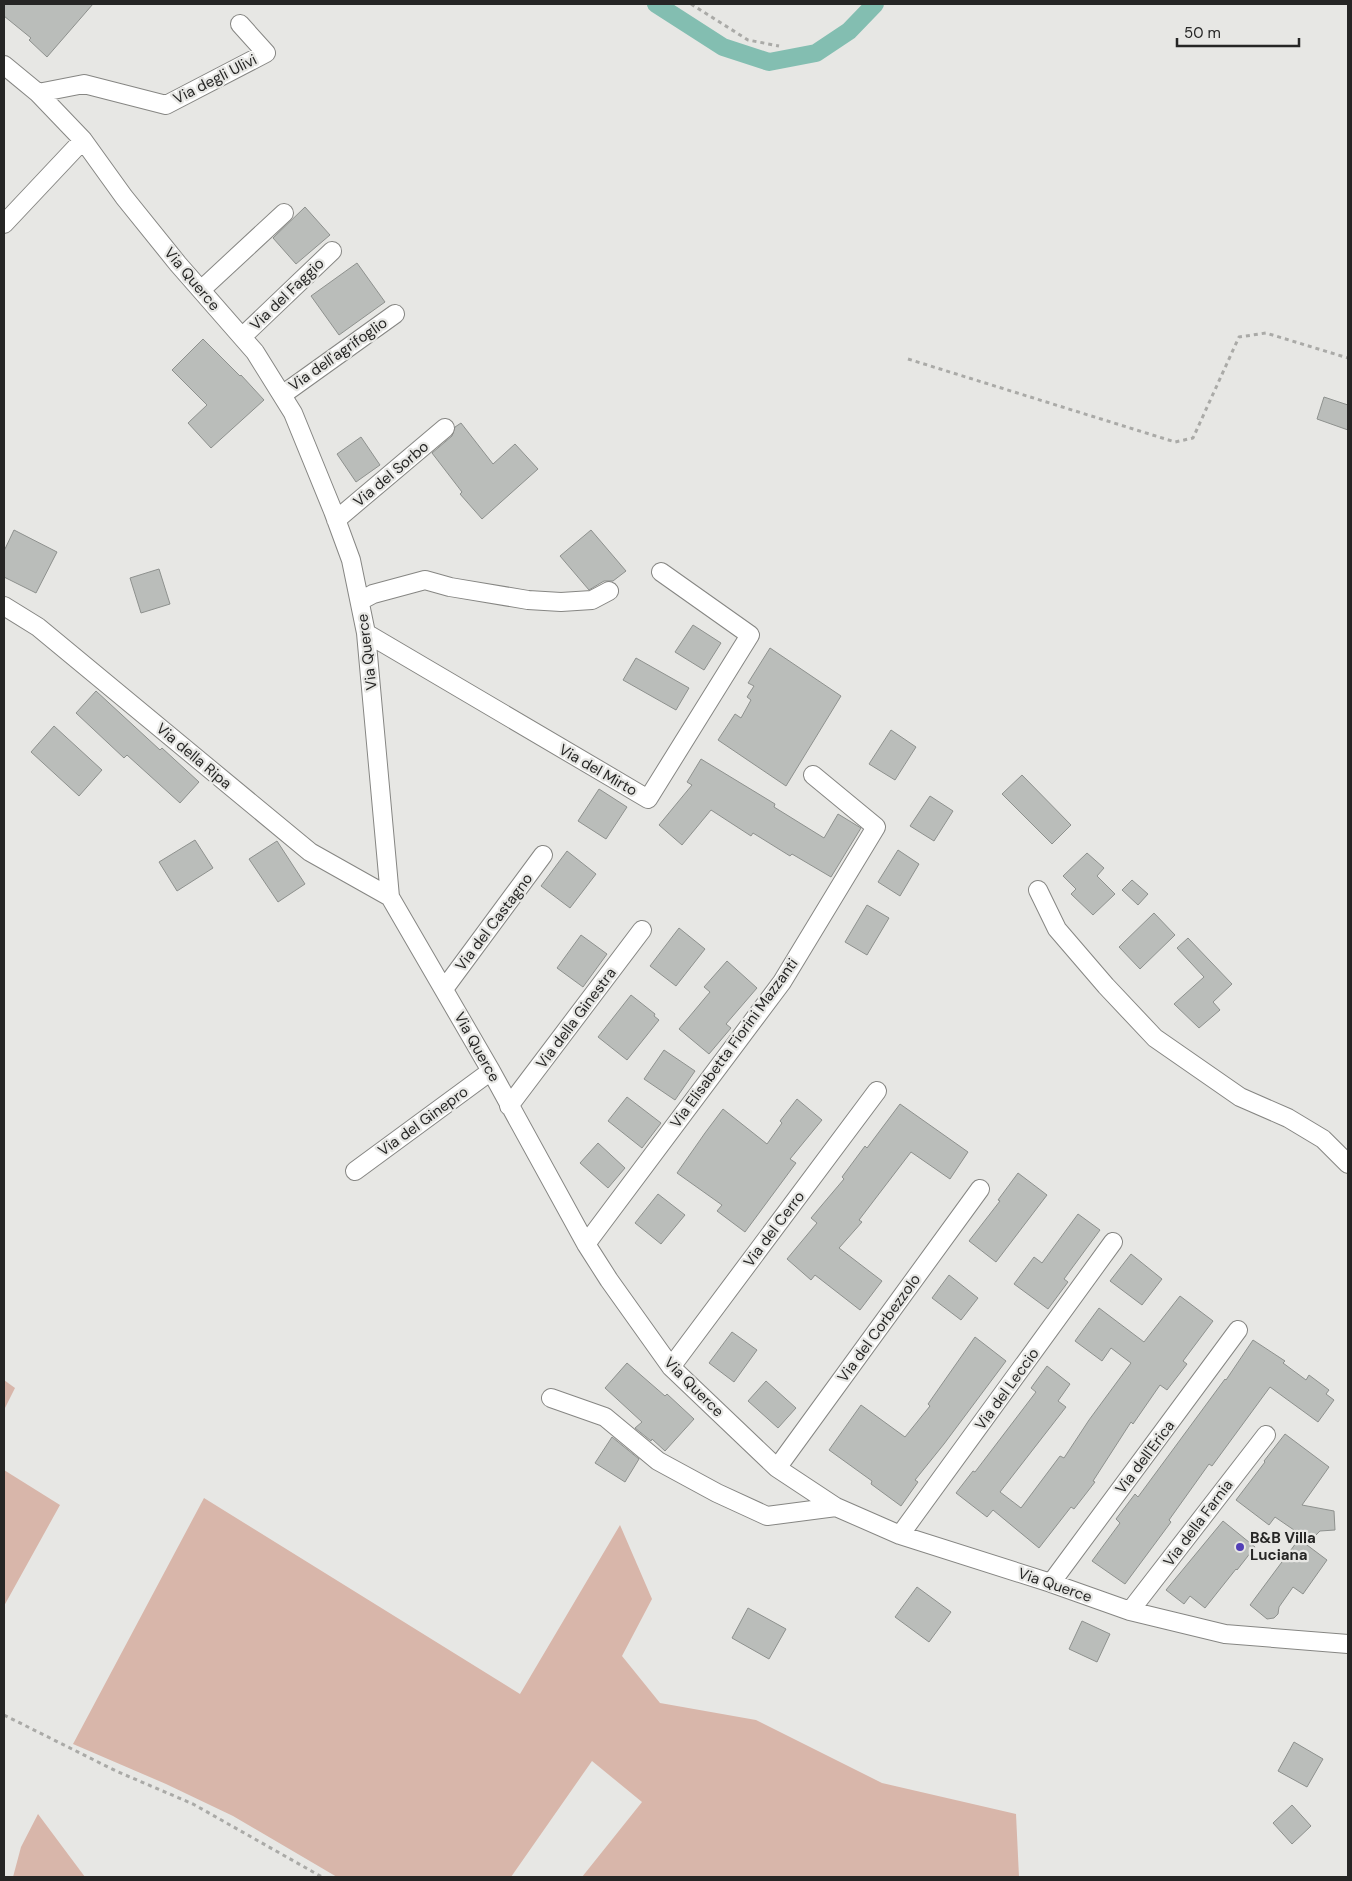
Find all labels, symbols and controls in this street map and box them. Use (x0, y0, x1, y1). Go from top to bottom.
scale bar (1177, 15, 1300, 47)
text: 50 m (1184, 23, 1221, 43)
street label: Via degli Ulivi (170, 49, 260, 109)
street label: Via Querce (160, 243, 224, 315)
street label: Via del Faggio (246, 253, 329, 335)
street label: Via dell'agrifoglio (285, 312, 391, 395)
street label: Via del Sorbo (349, 437, 433, 511)
street label: Via Querce (352, 613, 382, 691)
street label: Via della Ripa (152, 719, 236, 793)
street label: Via del Mirto (555, 739, 641, 801)
street label: Via del Castagno (451, 869, 537, 975)
street label: Via Elisabetta Fiorini Mazzanti (666, 954, 802, 1132)
street label: Via della Ginestra (531, 963, 621, 1073)
street label: Via Querce (450, 1009, 504, 1085)
street label: Via del Ginepro (374, 1081, 472, 1160)
street label: Via del Cerro (739, 1187, 809, 1271)
street label: Via del Corbezzolo (833, 1270, 925, 1386)
street label: Via del Leccio (970, 1344, 1044, 1434)
street label: Via Querce (660, 1353, 728, 1421)
street label: Via dell'Erica (1111, 1416, 1179, 1498)
street label: Via della Farnia (1159, 1475, 1237, 1571)
place label: B&B Villa Luciana (1250, 1528, 1316, 1565)
marker: B&B Villa Luciana (1234, 1541, 1246, 1553)
street label: Via Querce (1015, 1563, 1095, 1607)

